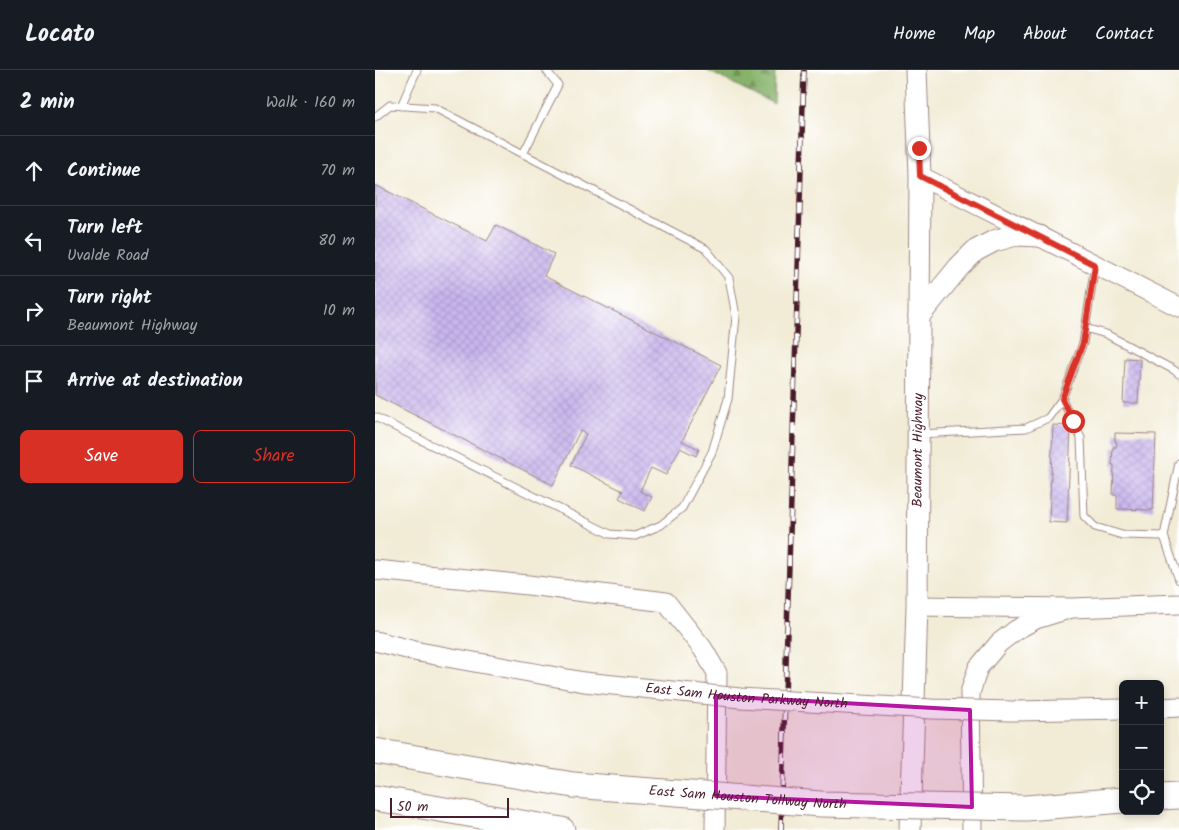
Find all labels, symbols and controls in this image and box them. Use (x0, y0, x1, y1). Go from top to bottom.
text: Locato (25, 15, 95, 54)
text: Home (893, 20, 936, 49)
text: Map (964, 20, 995, 49)
text: About (1023, 20, 1067, 49)
text: Contact (1095, 20, 1154, 49)
text: 2 min (20, 86, 75, 119)
text: Walk · 160 m (266, 90, 355, 115)
route end (908, 137, 931, 160)
text: Continue (67, 156, 140, 186)
icon: ahead (20, 157, 48, 185)
text: 70 m (320, 158, 355, 183)
text: Turn left (67, 213, 142, 243)
icon: left (20, 227, 48, 255)
text: 80 m (318, 228, 355, 253)
text: Uvalde Road (67, 243, 148, 268)
text: Turn right (67, 283, 152, 313)
icon: right (20, 297, 48, 325)
text: 10 m (323, 298, 355, 323)
text: Beaumont Highway (67, 313, 197, 338)
text: Arrive at destination (67, 366, 243, 396)
icon: arrive (20, 367, 48, 395)
street label: Beaumont Highway (907, 393, 929, 507)
route start (1062, 410, 1085, 433)
button: Save (20, 430, 183, 483)
button: Share (193, 430, 355, 483)
street label: East Sam Houston Parkway North (644, 677, 848, 715)
map controls (1119, 680, 1164, 815)
button: + (1119, 680, 1164, 725)
button: − (1119, 725, 1164, 770)
button: locate (1119, 770, 1164, 815)
street label: East Sam Houston Tollway North (648, 780, 847, 815)
scale bar (390, 795, 509, 818)
text: 50 m (397, 796, 428, 818)

